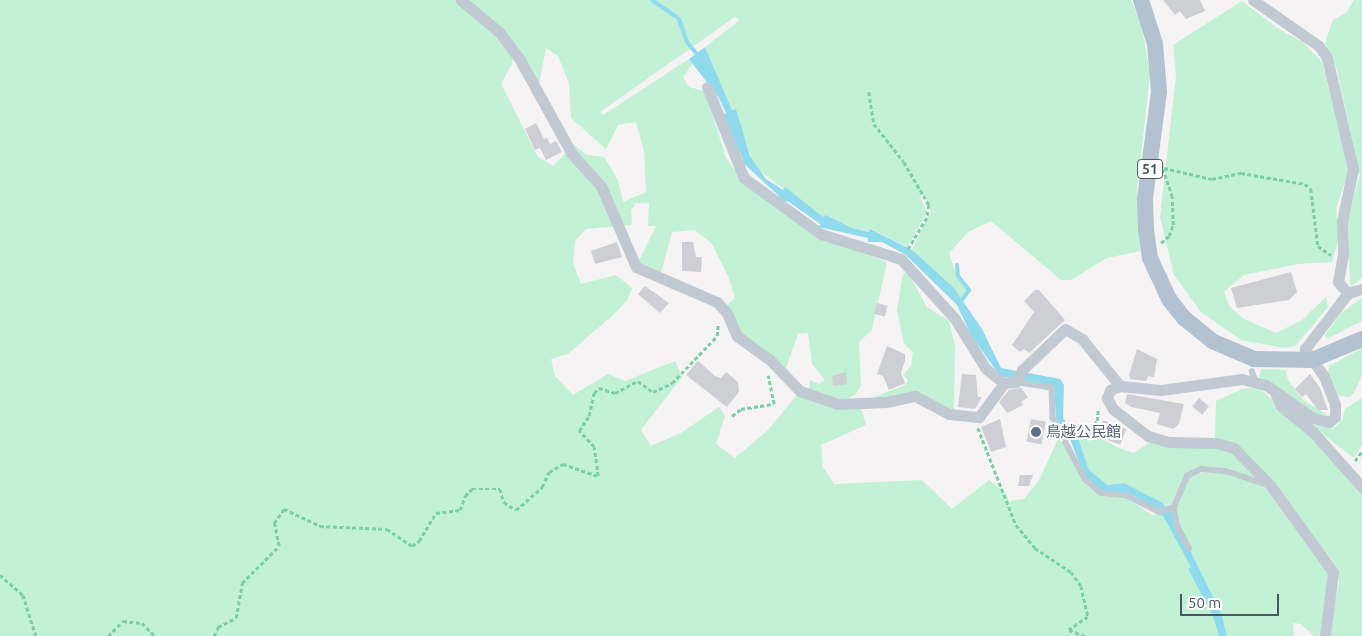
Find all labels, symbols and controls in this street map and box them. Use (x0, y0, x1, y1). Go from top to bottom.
road number: 51 (1136, 157, 1164, 180)
place label: 鳥越公民館 (1046, 423, 1121, 441)
marker: 鳥越公民館 (1030, 426, 1042, 438)
scale bar (1182, 584, 1281, 616)
text: 50 m (1188, 594, 1221, 611)

